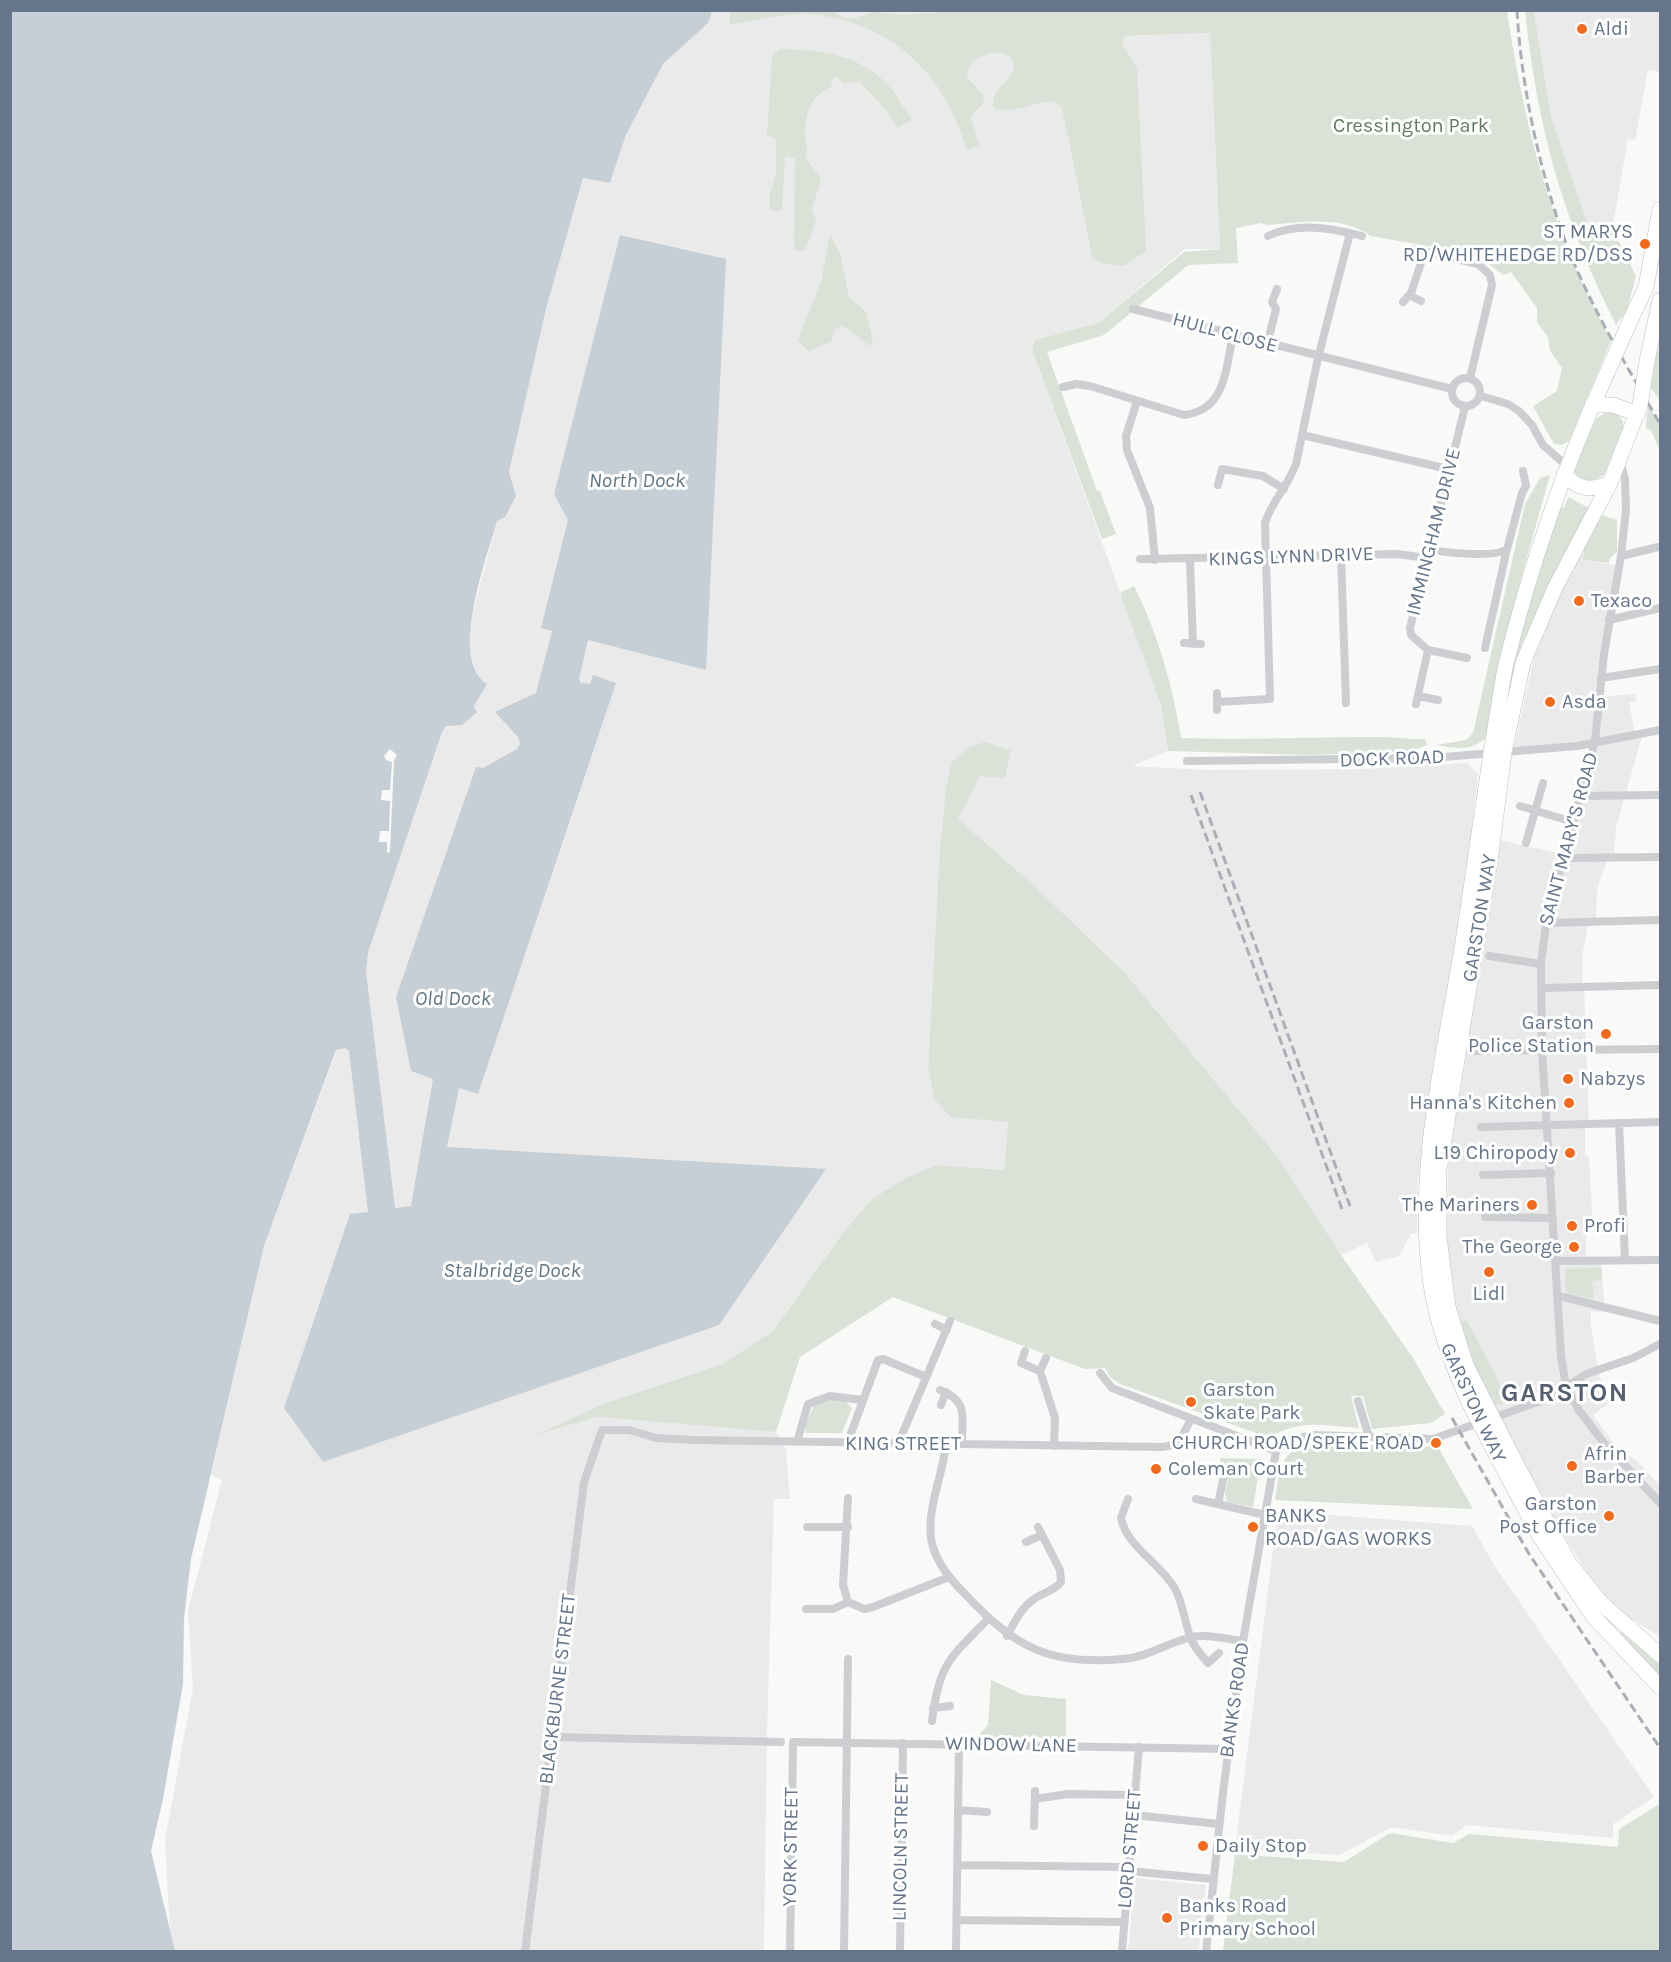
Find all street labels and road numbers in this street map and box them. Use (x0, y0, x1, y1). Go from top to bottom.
street label: HULL CLOSE (1170, 307, 1280, 359)
street label: IMMINGHAM DRIVE (1402, 446, 1466, 618)
street label: KINGS LYNN DRIVE (1208, 542, 1374, 572)
street label: DOCK ROAD (1339, 745, 1445, 773)
street label: SAINT MARY'S ROAD (1534, 750, 1604, 928)
street label: GARSTON WAY (1458, 852, 1502, 984)
street label: GARSTON WAY (1435, 1339, 1511, 1467)
street label: KING STREET (845, 1432, 961, 1456)
street label: BLACKBURNE STREET (534, 1592, 582, 1786)
street label: BANKS ROAD (1215, 1641, 1255, 1759)
street label: WINDOW LANE (945, 1732, 1077, 1758)
street label: LINCOLN STREET (888, 1773, 914, 1921)
street label: YORK STREET (778, 1787, 804, 1907)
street label: LORD STREET (1113, 1789, 1147, 1909)

